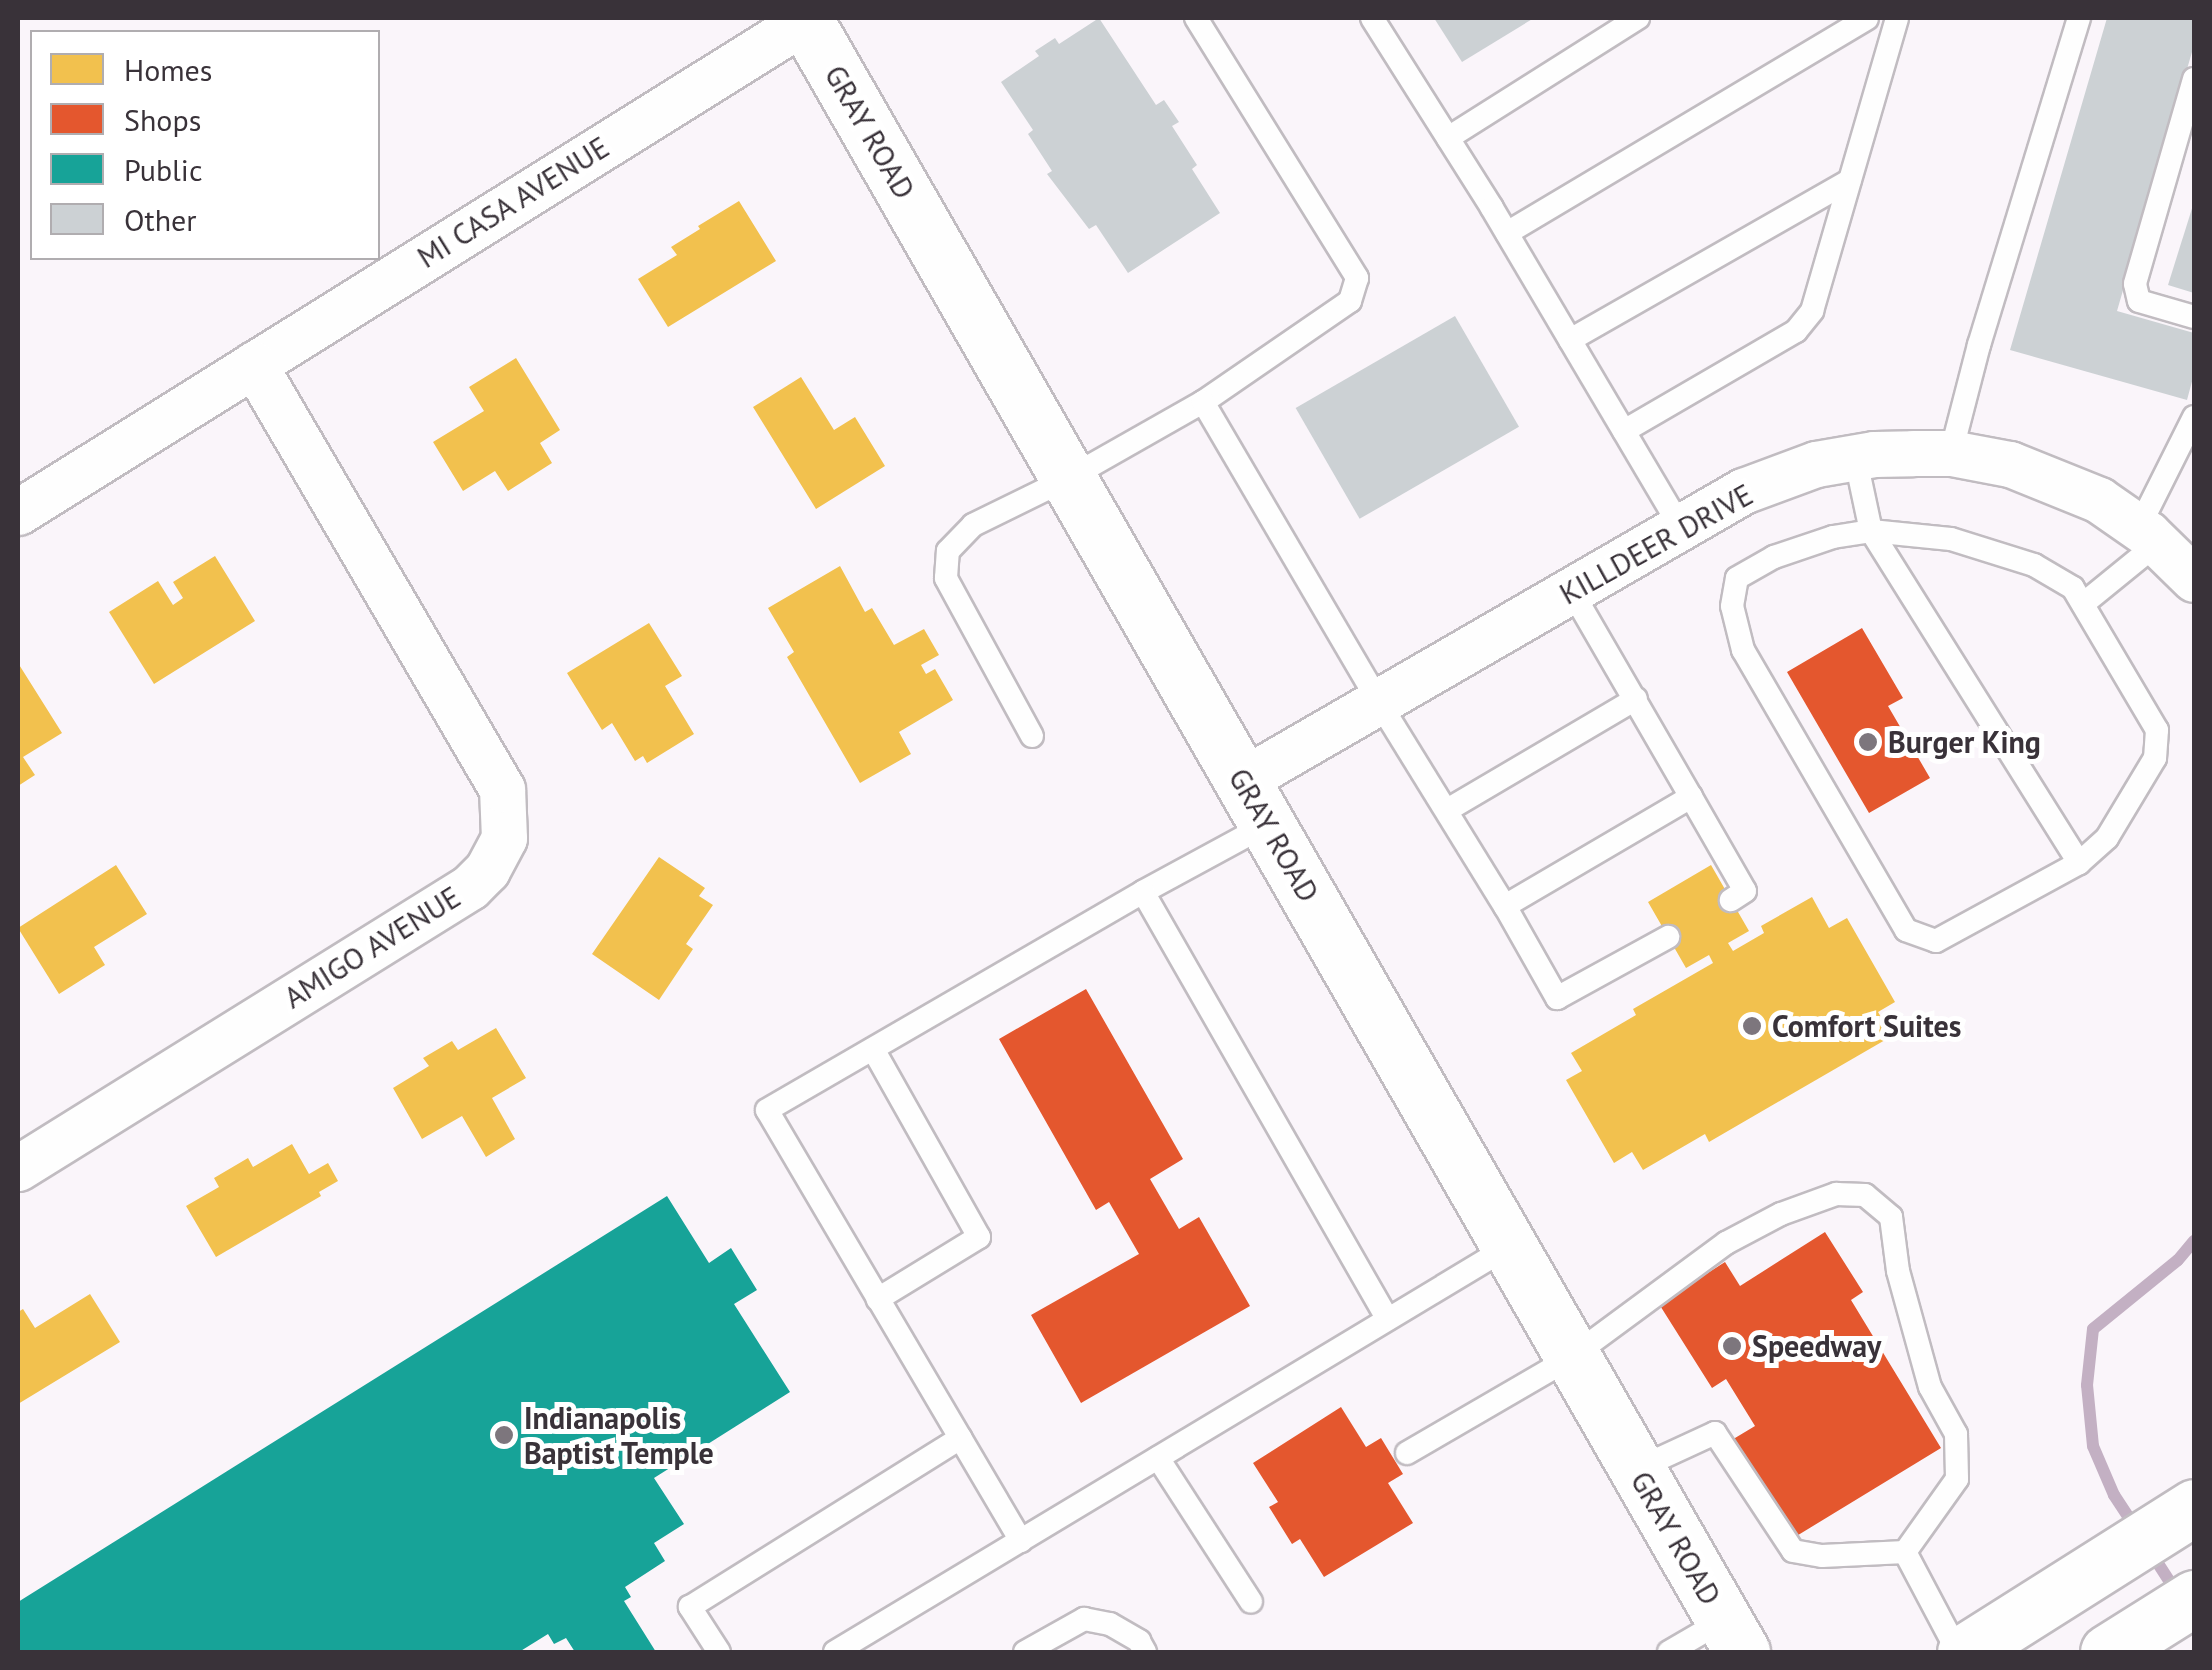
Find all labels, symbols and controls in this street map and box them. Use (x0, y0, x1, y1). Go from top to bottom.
legend (30, 30, 380, 260)
text: Homes (124, 50, 212, 89)
street label: GRAY ROAD (817, 58, 923, 206)
text: Shops (124, 100, 201, 139)
street label: MI CASA AVENUE (410, 128, 616, 276)
text: Public (124, 150, 202, 189)
text: Other (124, 200, 197, 239)
street label: KILLDEER DRIVE (1553, 476, 1759, 612)
place label: Burger King (1888, 724, 2041, 760)
marker: Burger King (1857, 731, 1879, 753)
street label: GRAY ROAD (1221, 761, 1327, 909)
street label: AMIGO AVENUE (277, 878, 467, 1016)
place label: Comfort Suites (1772, 1008, 1961, 1044)
marker: Comfort Suites (1741, 1015, 1763, 1037)
place label: Speedway (1752, 1328, 1881, 1364)
marker: Speedway (1721, 1335, 1743, 1357)
place label: Indianapolis Baptist Temple (524, 1400, 715, 1470)
marker: Indianapolis Baptist Temple (493, 1424, 515, 1446)
street label: GRAY ROAD (1623, 1464, 1729, 1612)

